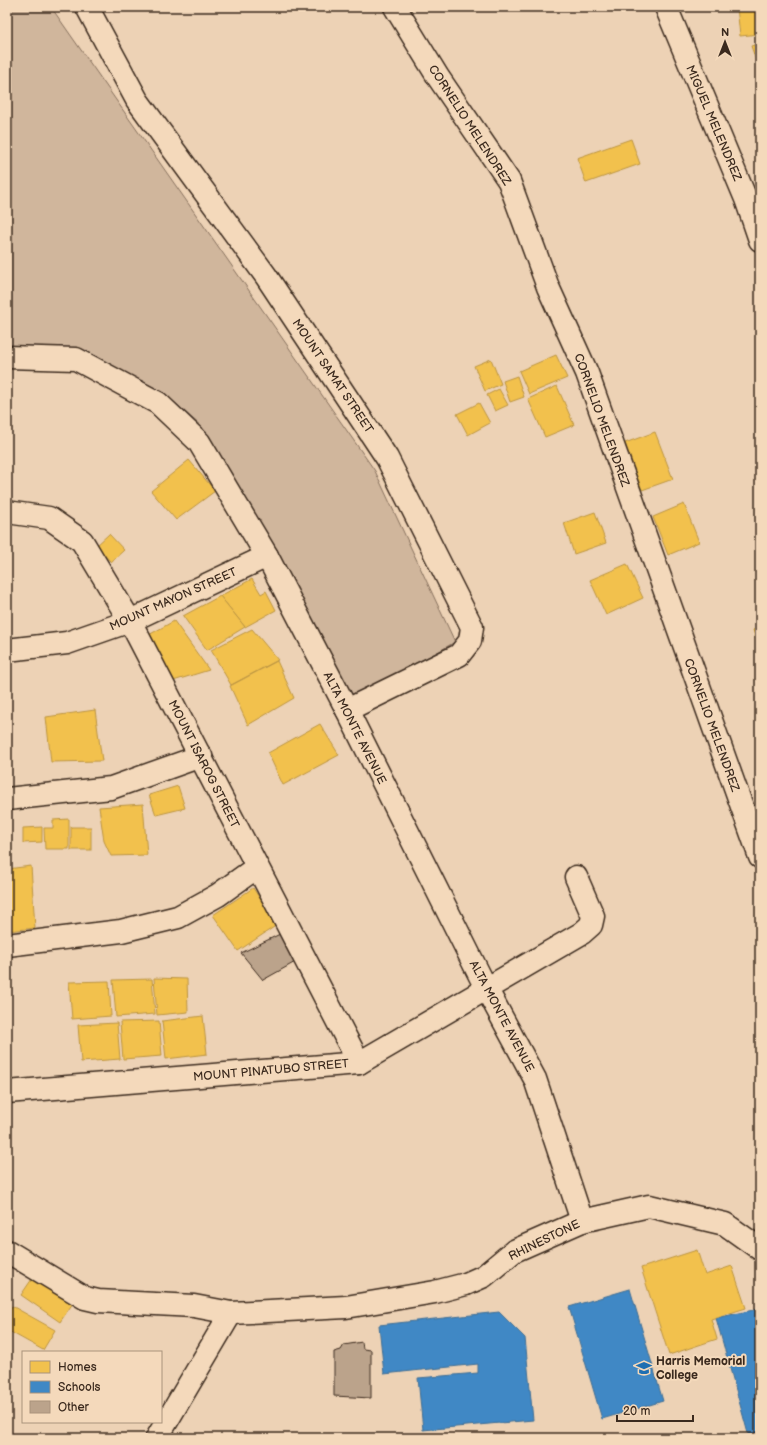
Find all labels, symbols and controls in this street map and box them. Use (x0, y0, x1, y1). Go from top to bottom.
north arrow (705, 22, 745, 62)
text: N (721, 26, 729, 39)
street label: CORNELIO MELENDREZ (425, 62, 515, 189)
street label: MIGUEL MELENDREZ (682, 63, 745, 184)
street label: MOUNT SAMAT STREET (289, 316, 377, 437)
street label: CORNELIO MELENDREZ (570, 351, 633, 489)
street label: MOUNT MAYON STREET (107, 564, 240, 634)
street label: CORNELIO MELENDREZ (680, 656, 743, 794)
street label: ALTA MONTE AVENUE (320, 670, 389, 787)
street label: MOUNT ISAROG STREET (165, 698, 243, 831)
street label: ALTA MONTE AVENUE (466, 958, 537, 1075)
street label: MOUNT PINATUBO STREET (193, 1056, 350, 1085)
street label: RHINESTONE (506, 1217, 582, 1264)
legend (22, 1351, 162, 1423)
place label: Harris Memorial College (656, 1354, 745, 1383)
school or university icon: Harris Memorial College (635, 1359, 653, 1377)
text: Homes (58, 1360, 97, 1375)
text: Schools (58, 1380, 101, 1395)
scale bar (617, 1397, 693, 1423)
text: Other (58, 1400, 90, 1415)
text: 20 m (623, 1404, 650, 1419)

